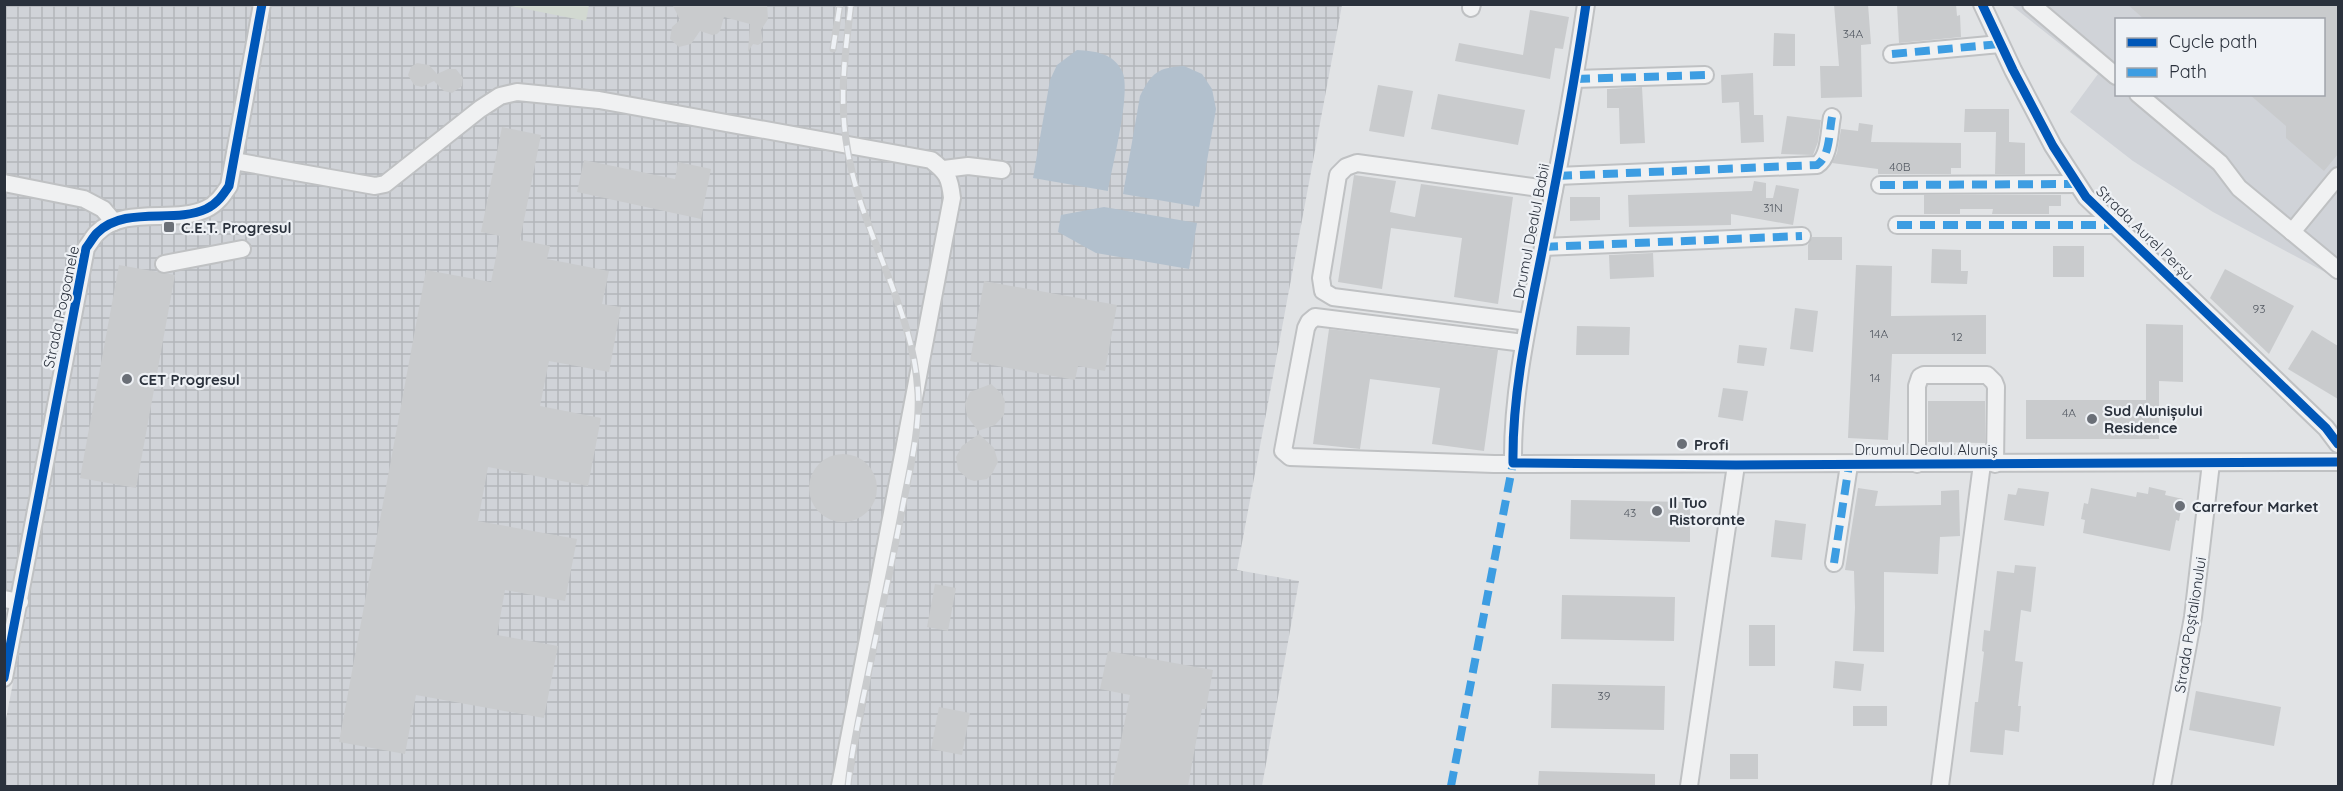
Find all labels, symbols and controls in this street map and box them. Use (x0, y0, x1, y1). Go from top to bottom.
legend (2115, 18, 2325, 96)
house number: 34A (1843, 26, 1863, 41)
text: Cycle path (2169, 30, 2257, 53)
text: Path (2169, 60, 2207, 83)
house number: 40B (1889, 159, 1911, 174)
street label: Drumul Dealul Babii (1509, 162, 1553, 300)
street label: Strada Aurel Perșu (2092, 181, 2198, 285)
house number: 31N (1763, 200, 1783, 215)
place label: C.E.T. Progresul (181, 218, 292, 237)
marker: C.E.T. Progresul (162, 220, 176, 234)
street label: Strada Pogoanele (39, 244, 83, 370)
house number: 93 (2253, 301, 2265, 316)
house number: 14A (1870, 326, 1888, 341)
house number: 12 (1951, 329, 1963, 344)
place label: CET Progresul (139, 370, 240, 389)
house number: 14 (1870, 370, 1880, 385)
marker: CET Progresul (120, 372, 134, 386)
place label: Sud Alunișului Residence (2104, 401, 2203, 437)
house number: 4A (2062, 405, 2076, 420)
marker: Sud Alunișului Residence (2085, 412, 2099, 426)
place label: Profi (1694, 435, 1729, 454)
marker: Profi (1675, 437, 1689, 451)
street label: Drumul Dealul Aluniș (1854, 440, 1998, 459)
place label: Il Tuo Ristorante (1669, 493, 1745, 529)
place label: Carrefour Market (2192, 497, 2319, 516)
marker: Carrefour Market (2173, 499, 2187, 513)
marker: Il Tuo Ristorante (1650, 504, 1664, 518)
house number: 43 (1624, 505, 1636, 520)
street label: Strada Poștalionului (2170, 556, 2210, 694)
house number: 39 (1598, 688, 1611, 703)

